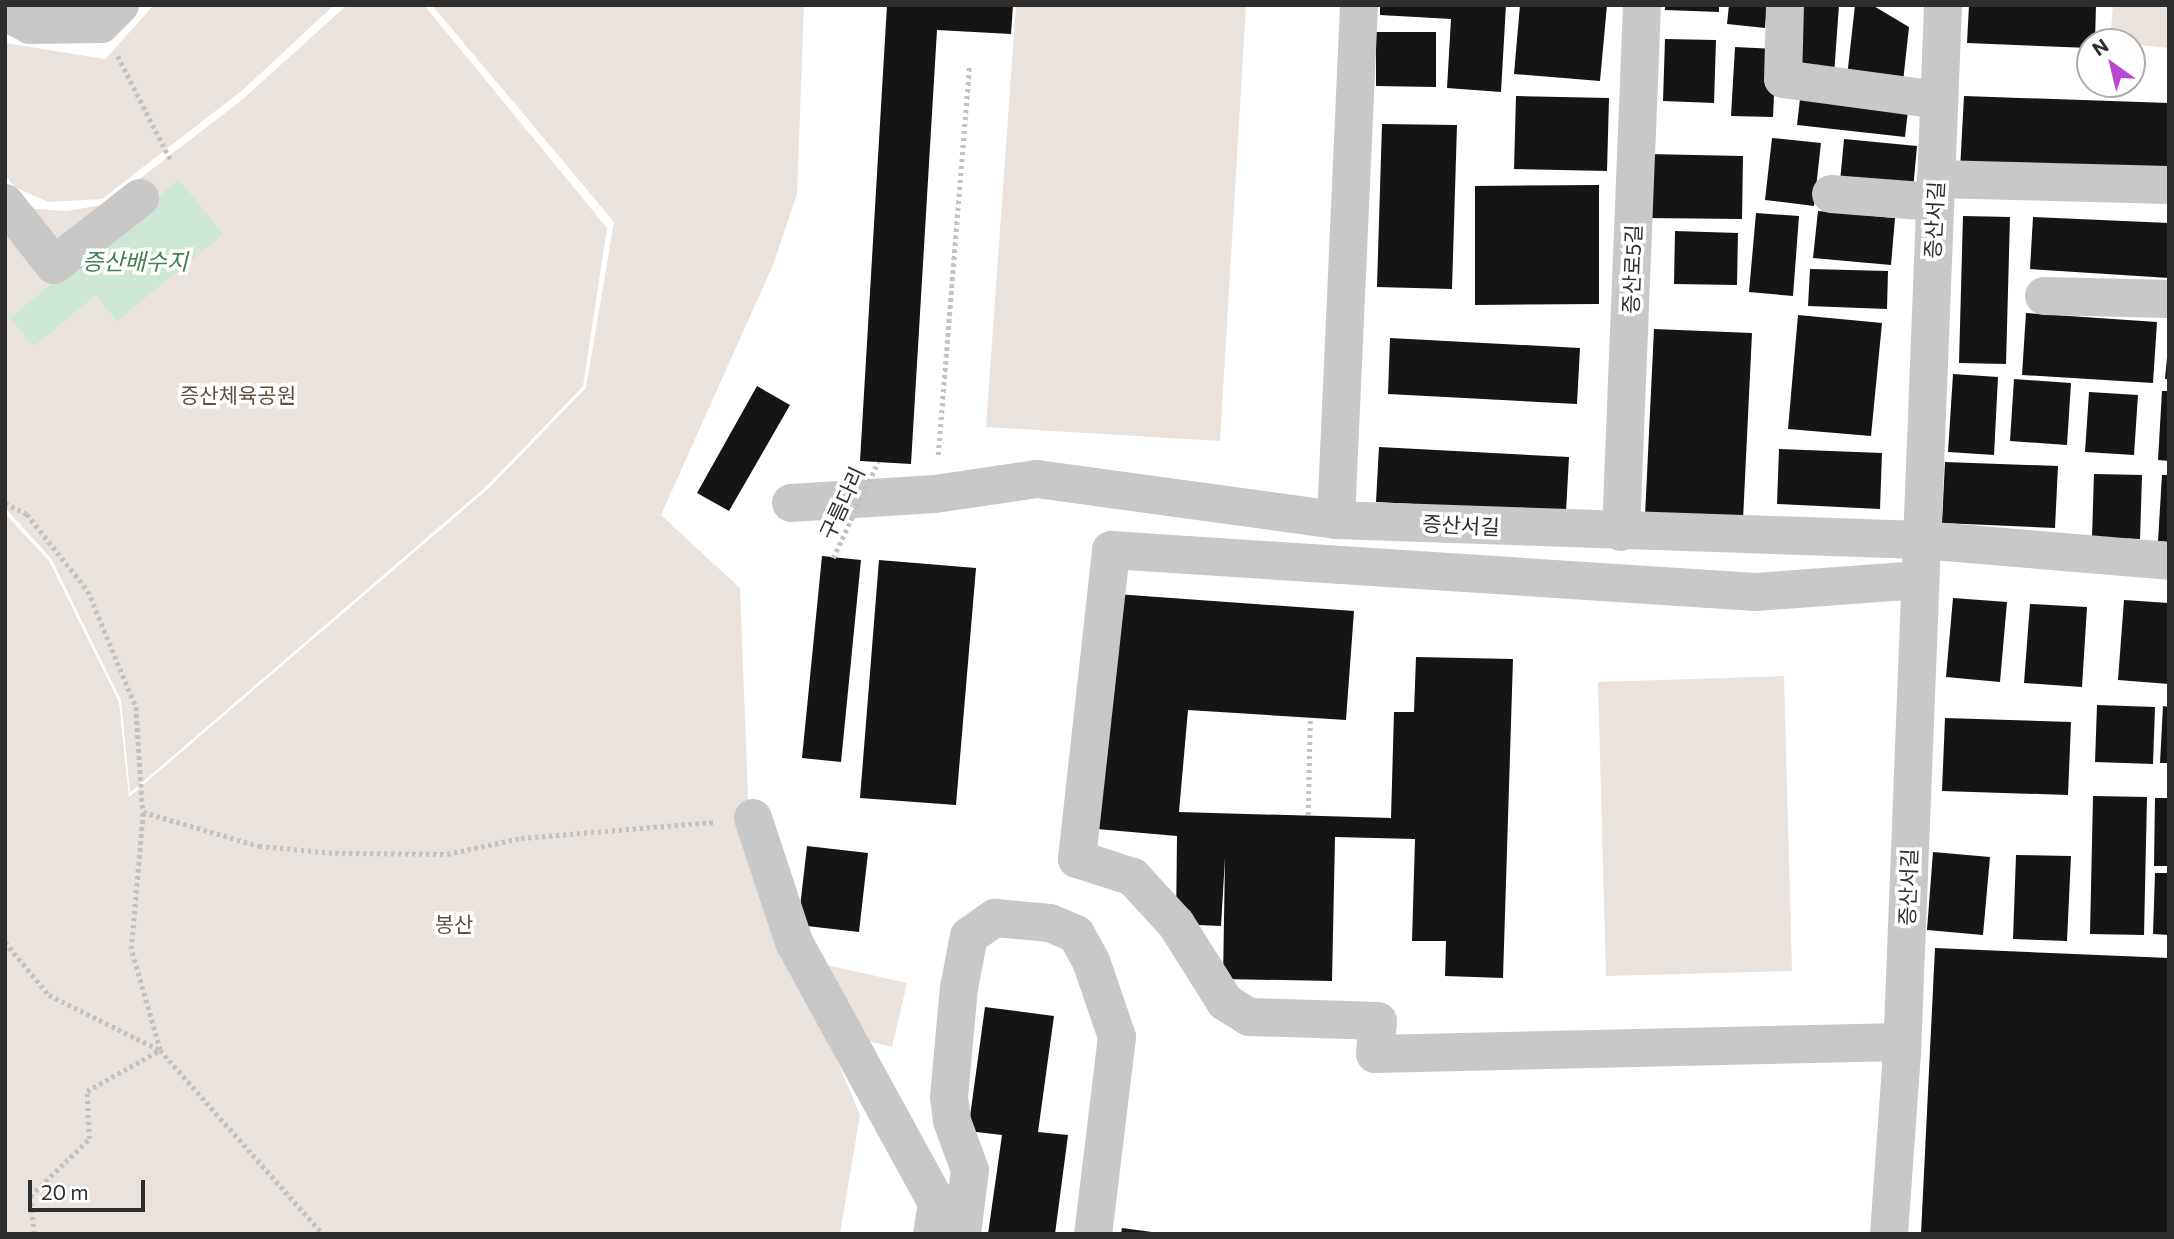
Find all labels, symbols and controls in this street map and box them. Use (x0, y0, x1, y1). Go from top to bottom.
north arrow (2076, 28, 2146, 98)
text: N (2088, 33, 2112, 60)
street label: 증산서길 (1919, 181, 1949, 259)
street label: 증산로5길 (1618, 224, 1646, 314)
water label: 증산배수지 (82, 247, 188, 275)
park label: 증산체육공원 (180, 382, 296, 408)
street label: 구름다리 (814, 463, 870, 543)
street label: 증산서길 (1422, 510, 1500, 540)
street label: 증산서길 (1894, 848, 1922, 926)
park label: 봉산 (435, 911, 473, 937)
scale bar (32, 1166, 149, 1210)
text: 20 m (41, 1179, 89, 1204)

